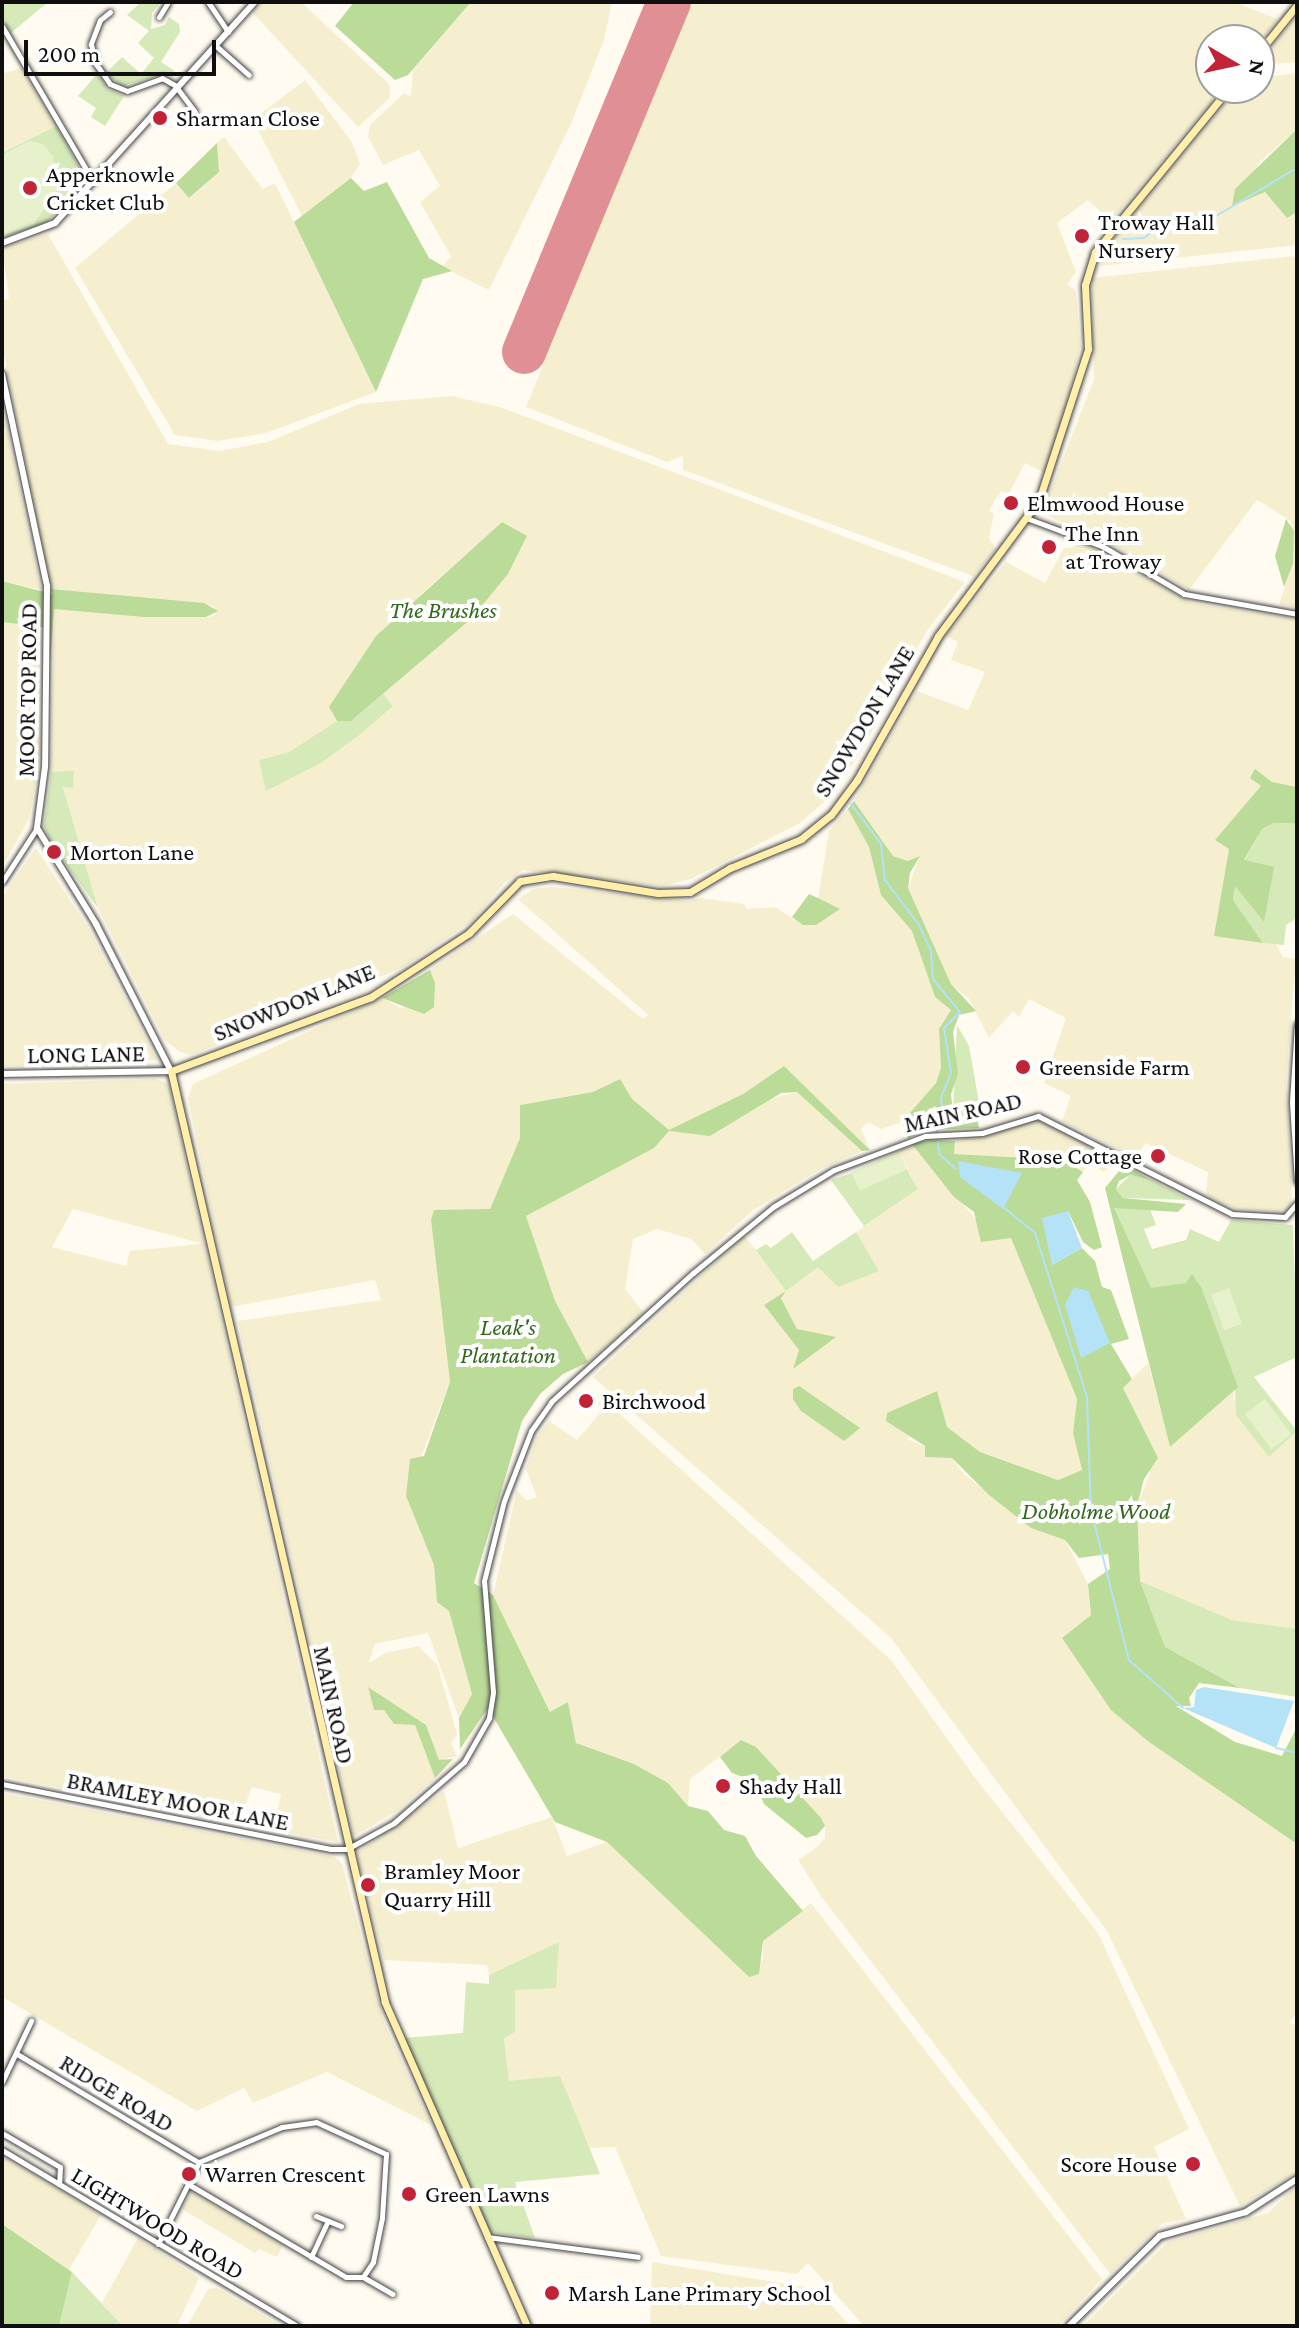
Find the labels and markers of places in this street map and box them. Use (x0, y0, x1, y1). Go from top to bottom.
place label: Sharman Close (176, 104, 320, 132)
marker: Sharman Close (151, 109, 169, 127)
place label: Apperknowle Cricket Club (46, 160, 174, 216)
marker: Apperknowle Cricket Club (21, 179, 39, 197)
place label: Troway Hall Nursery (1098, 208, 1214, 264)
marker: Troway Hall Nursery (1073, 227, 1091, 245)
place label: Elmwood House (1027, 489, 1184, 517)
marker: Elmwood House (1002, 494, 1020, 512)
place label: The Inn at Troway (1065, 519, 1161, 575)
marker: The Inn at Troway (1040, 538, 1058, 556)
place label: Morton Lane (70, 838, 194, 866)
marker: Morton Lane (45, 843, 63, 861)
place label: Greenside Farm (1039, 1053, 1190, 1081)
marker: Greenside Farm (1014, 1058, 1032, 1076)
place label: Rose Cottage (1018, 1142, 1142, 1170)
marker: Rose Cottage (1149, 1147, 1167, 1165)
place label: Birchwood (602, 1387, 706, 1415)
marker: Birchwood (577, 1392, 595, 1410)
place label: Shady Hall (739, 1772, 842, 1800)
marker: Shady Hall (714, 1777, 732, 1795)
place label: Bramley Moor Quarry Hill (384, 1857, 520, 1913)
marker: Bramley Moor Quarry Hill (359, 1876, 377, 1894)
place label: Score House (1061, 2150, 1177, 2178)
marker: Score House (1184, 2155, 1202, 2173)
place label: Warren Crescent (205, 2160, 365, 2188)
marker: Warren Crescent (180, 2165, 198, 2183)
place label: Green Lawns (425, 2180, 550, 2208)
marker: Green Lawns (400, 2185, 418, 2203)
place label: Marsh Lane Primary School (568, 2279, 831, 2307)
marker: Marsh Lane Primary School (543, 2284, 561, 2302)

